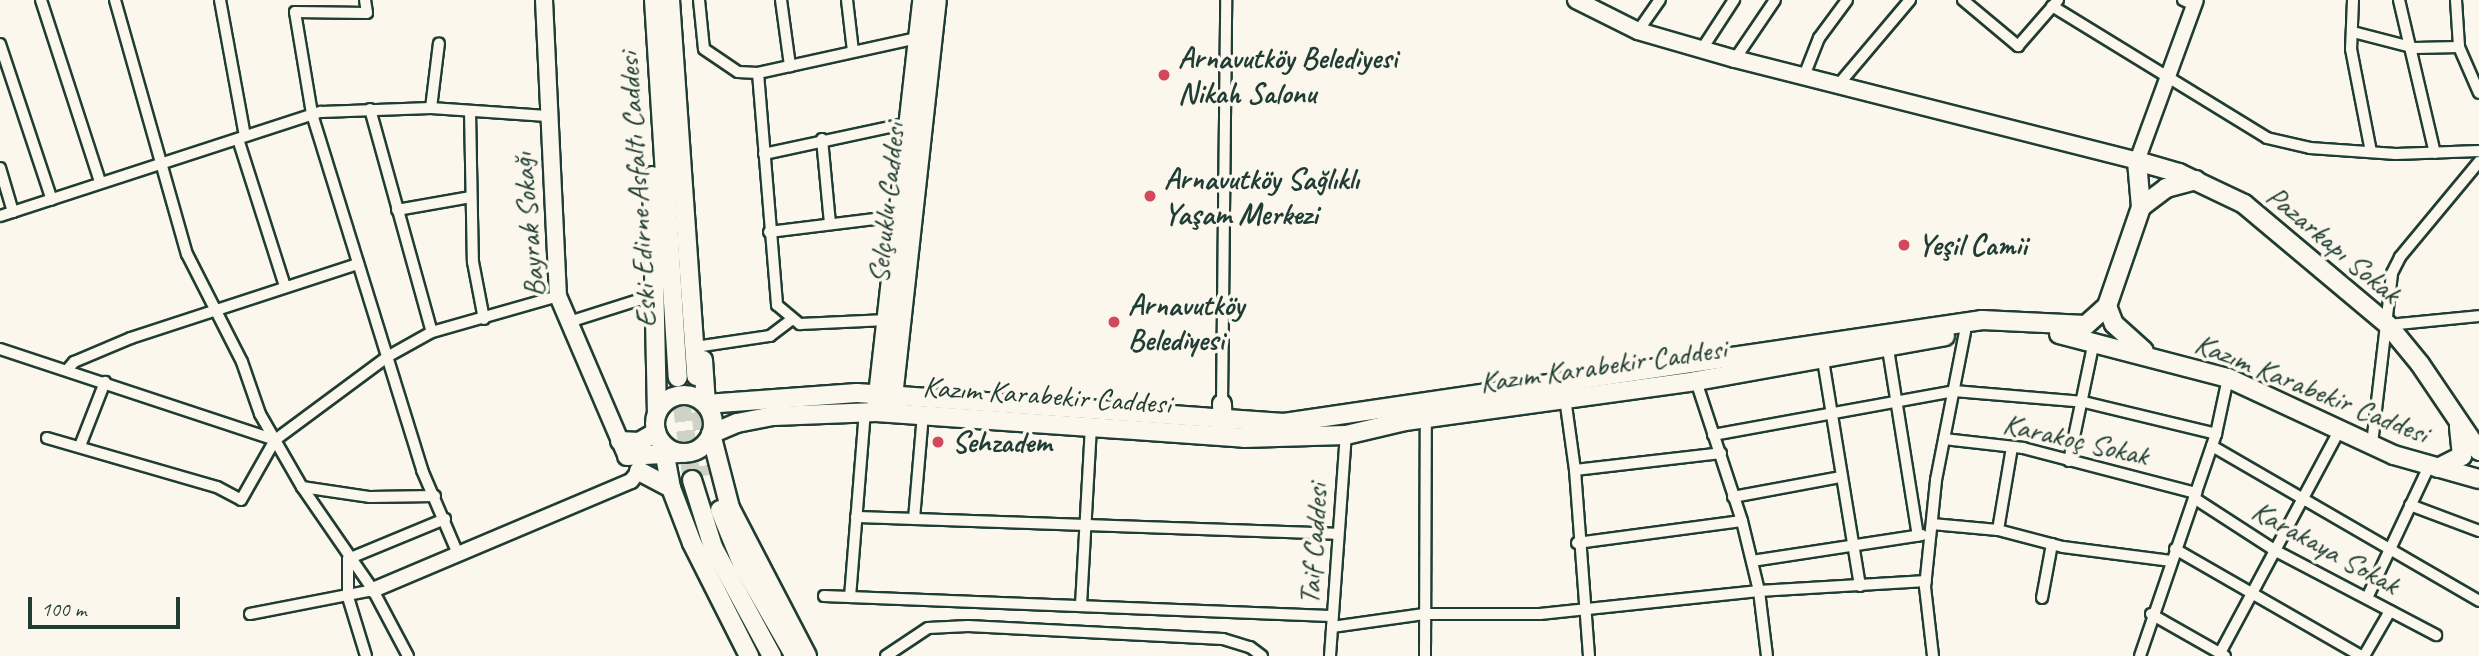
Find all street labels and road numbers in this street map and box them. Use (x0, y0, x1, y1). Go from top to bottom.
street label: Eski Edirne Asfaltı Caddesi (609, 51, 665, 329)
street label: Selçuklu Caddesi (860, 121, 912, 285)
street label: Bayrak Sokağı (504, 152, 552, 298)
street label: Pazarkapı Sokak (2259, 177, 2409, 311)
street label: Kazım Karabekir Caddesi (2190, 325, 2434, 451)
street label: Kazım Karabekir Caddesi (1477, 330, 1729, 400)
street label: Kazım Karabekir Caddesi (921, 368, 1173, 422)
street label: Karakoç Sokak (2000, 405, 2152, 473)
street label: Taif Caddesi (1291, 482, 1335, 606)
street label: Karakaya Sokak (2246, 492, 2406, 602)

